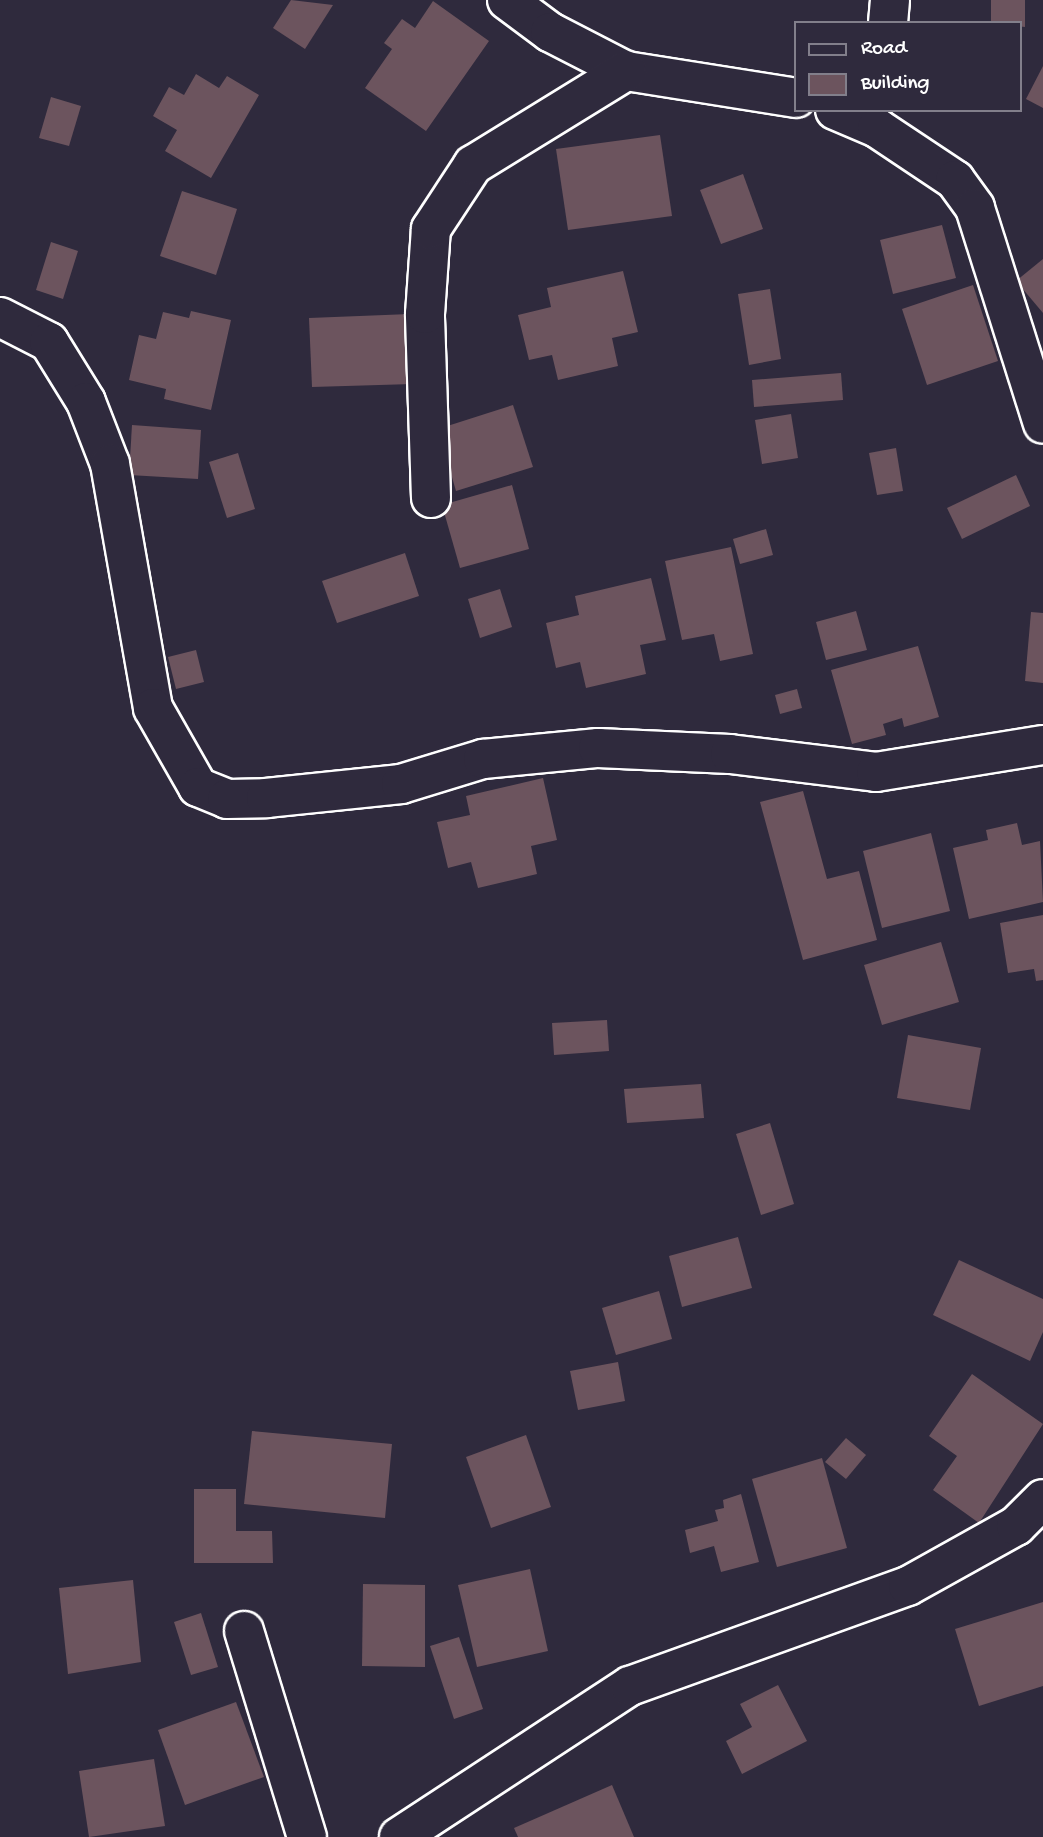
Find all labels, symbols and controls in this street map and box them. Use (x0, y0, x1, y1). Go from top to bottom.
legend (794, 21, 1022, 112)
text: Road (861, 37, 907, 62)
text: Building (861, 72, 930, 97)

